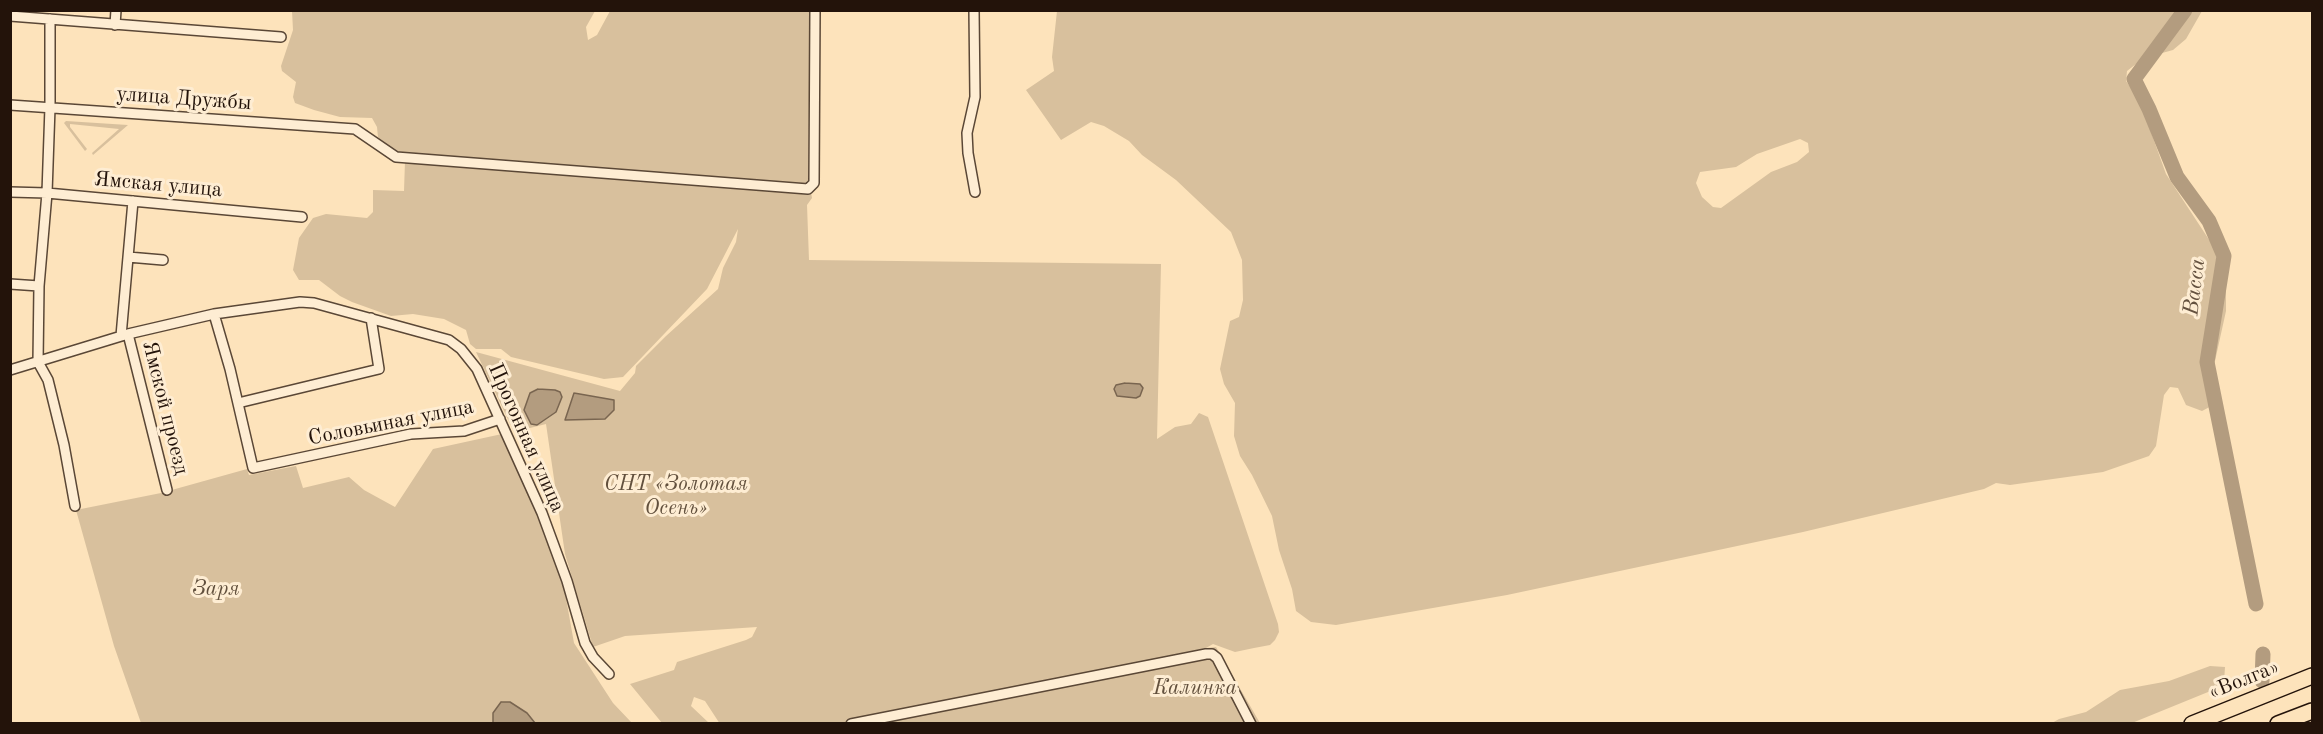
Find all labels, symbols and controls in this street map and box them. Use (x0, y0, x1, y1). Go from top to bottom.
street label: улица Дружбы (116, 82, 252, 116)
street label: Ямская улица (93, 167, 223, 203)
water label: Васса (2178, 257, 2212, 317)
street label: Ямской проезд (136, 338, 194, 478)
street label: Прогонная улица (482, 360, 570, 516)
street label: Соловьиная улица (306, 395, 476, 451)
park label: СНТ «Золотая Осень» (604, 471, 748, 521)
park label: Заря (192, 576, 240, 602)
street label: «Волга» (2205, 654, 2283, 706)
park label: Калинка (1153, 675, 1237, 701)

